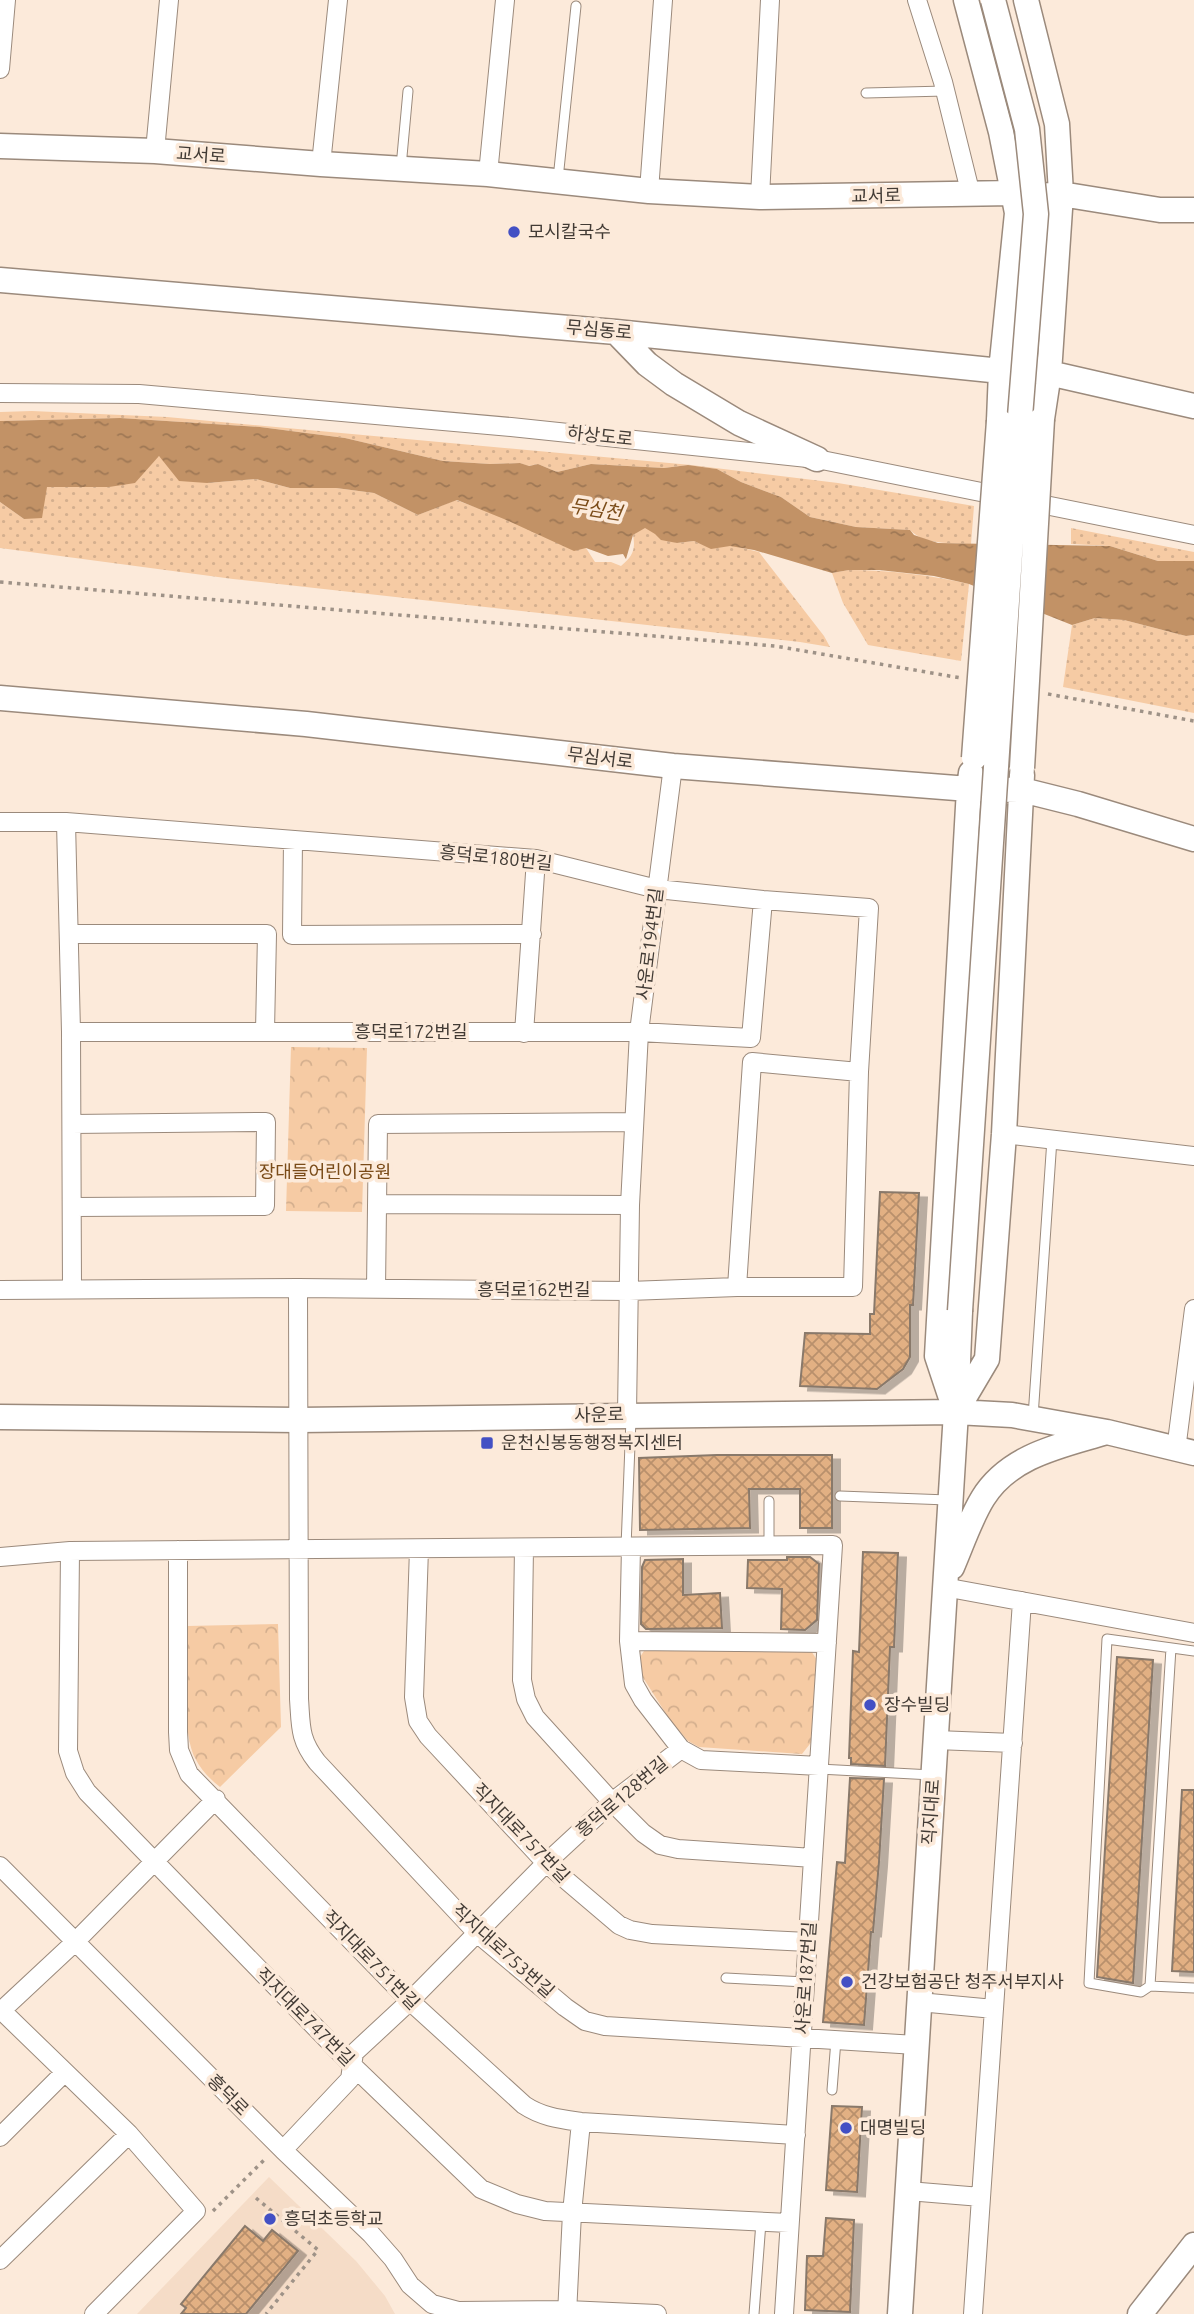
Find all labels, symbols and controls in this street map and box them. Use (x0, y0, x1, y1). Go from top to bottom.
street label: 교서로 (176, 142, 227, 166)
street label: 교서로 (851, 185, 901, 205)
place label: 모시칼국수 (528, 221, 611, 241)
marker: 모시칼국수 (506, 224, 522, 240)
street label: 무심동로 (565, 316, 633, 342)
street label: 하상도로 (566, 422, 634, 448)
water label: 무심천 (568, 494, 625, 524)
street label: 무심서로 (566, 743, 634, 771)
street label: 흥덕로180번길 (439, 841, 553, 873)
street label: 사운로194번길 (632, 886, 666, 1001)
street label: 흥덕로172번길 (354, 1021, 468, 1041)
park label: 장대들어린이공원 (259, 1161, 391, 1181)
street label: 흥덕로162번길 (477, 1279, 591, 1299)
street label: 사운로 (574, 1404, 624, 1424)
place label: 운천신봉동행정복지센터 (501, 1432, 683, 1452)
marker: 운천신봉동행정복지센터 (479, 1435, 495, 1451)
place label: 장수빌딩 (884, 1694, 950, 1714)
marker: 장수빌딩 (862, 1697, 878, 1713)
street label: 흥덕로128번길 (572, 1752, 671, 1840)
street label: 직지대로 (918, 1778, 942, 1846)
street label: 직지대로757번길 (469, 1779, 574, 1886)
street label: 직지대로753번길 (449, 1899, 559, 2001)
street label: 직지대로751번길 (319, 1906, 424, 2013)
street label: 사운로187번길 (791, 1921, 819, 2035)
street label: 직지대로747번길 (253, 1963, 359, 2069)
place label: 건강보험공단 청주서부지사 (861, 1971, 1064, 1991)
marker: 건강보험공단 청주서부지사 (839, 1974, 855, 1990)
street label: 흥덕로 (204, 2070, 253, 2119)
place label: 대명빌딩 (860, 2117, 926, 2137)
marker: 대명빌딩 (838, 2120, 854, 2136)
place label: 흥덕초등학교 (284, 2208, 383, 2228)
marker: 흥덕초등학교 (262, 2211, 278, 2227)

